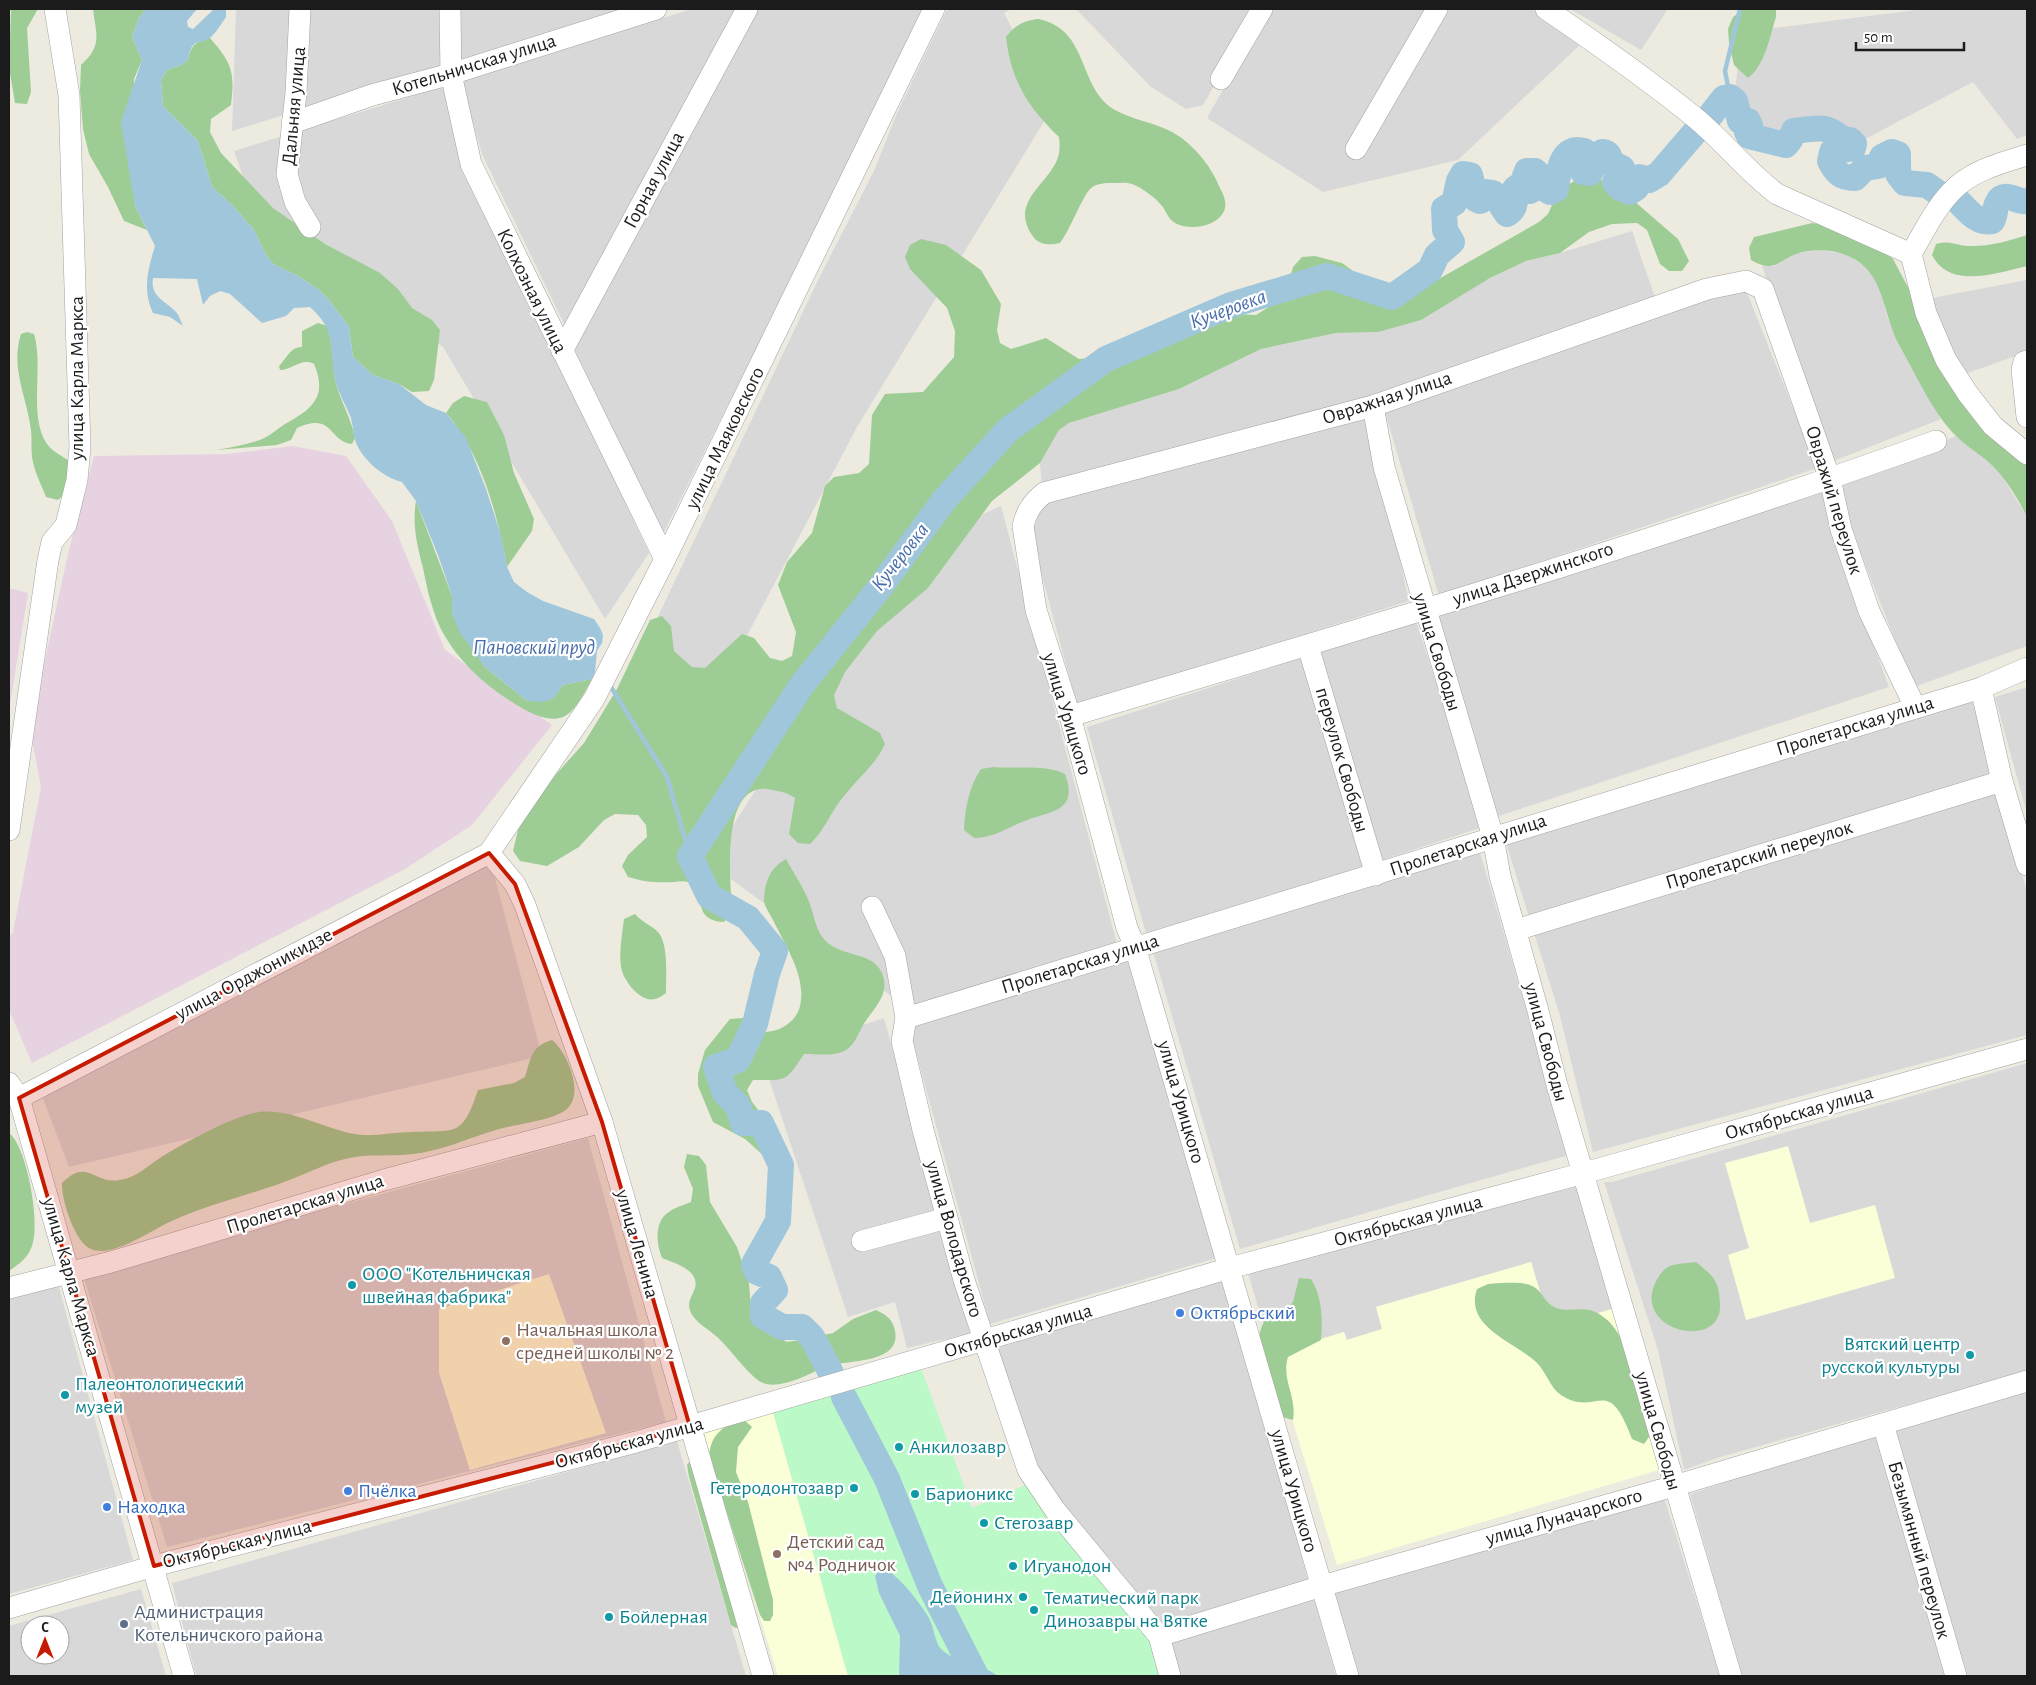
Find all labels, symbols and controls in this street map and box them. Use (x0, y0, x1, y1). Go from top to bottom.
scale bar (1856, 20, 1964, 52)
text: 50 m (1864, 30, 1893, 45)
street label: Котельничская улица (390, 31, 558, 99)
street label: Дальняя улица (279, 46, 309, 166)
street label: Горная улица (620, 128, 688, 232)
street label: Колхозная улица (493, 226, 571, 356)
water label: Кучеровка (1187, 286, 1269, 333)
street label: улица Карла Маркса (67, 296, 87, 461)
street label: улица Маяковского (682, 364, 768, 513)
street label: Овражная улица (1320, 368, 1454, 428)
street label: Овражий переулок (1802, 423, 1866, 577)
water label: Кучеровка (867, 519, 933, 595)
street label: улица Дзержинского (1449, 539, 1616, 610)
street label: улица Свободы (1409, 590, 1464, 713)
water label: Пановский пруд (473, 637, 595, 659)
street label: улица Урицкого (1039, 650, 1095, 777)
street label: переулок Свободы (1312, 685, 1372, 835)
street label: Пролетарская улица (1774, 692, 1936, 760)
street label: Пролетарская улица (1387, 810, 1549, 880)
street label: Пролетарский переулок (1663, 817, 1855, 893)
street label: улица Орджоникидзе (171, 924, 336, 1024)
street label: Пролетарская улица (999, 930, 1161, 998)
street label: улица Свободы (1520, 979, 1572, 1104)
street label: улица Урицкого (1154, 1037, 1208, 1166)
street label: Октябрьская улица (1723, 1082, 1875, 1144)
street label: улица Володарского (922, 1157, 986, 1320)
street label: Пролетарская улица (224, 1170, 386, 1238)
street label: улица Ленина (612, 1186, 662, 1301)
street label: Октябрьская улица (1331, 1192, 1485, 1250)
street label: улица Карла Маркса (38, 1194, 103, 1359)
place label: ООО "Котельничская швейная фабрика" (362, 1264, 531, 1307)
marker: ООО "Котельничская швейная фабрика" (346, 1279, 358, 1291)
street label: Октябрьская улица (942, 1300, 1094, 1362)
place label: Октябрьский (1190, 1303, 1295, 1323)
marker: Октябрьский (1174, 1307, 1186, 1319)
place label: Начальная школа средней школы № 2 (516, 1320, 674, 1363)
place label: Вятский центр русской культуры (1821, 1334, 1960, 1377)
marker: Начальная школа средней школы № 2 (500, 1335, 512, 1347)
marker: Вятский центр русской культуры (1964, 1349, 1976, 1361)
street label: улица Свободы (1631, 1368, 1684, 1493)
place label: Палеонтологический музей (75, 1374, 245, 1417)
marker: Палеонтологический музей (59, 1389, 71, 1401)
street label: Октябрьская улица (552, 1414, 706, 1472)
street label: улица Урицкого (1267, 1426, 1321, 1555)
place label: Анкилозавр (909, 1437, 1006, 1457)
marker: Анкилозавр (893, 1441, 905, 1453)
street label: Безымянный переулок (1884, 1459, 1954, 1641)
place label: Гетеродонтозавр (709, 1478, 844, 1498)
place label: Пчёлка (358, 1481, 417, 1501)
marker: Гетеродонтозавр (848, 1482, 860, 1494)
place label: Барионикс (925, 1484, 1013, 1504)
marker: Пчёлка (342, 1485, 354, 1497)
street label: улица Луначарского (1483, 1485, 1644, 1549)
marker: Барионикс (909, 1488, 921, 1500)
place label: Находка (117, 1497, 186, 1517)
marker: Находка (101, 1501, 113, 1513)
place label: Стегозавр (994, 1513, 1074, 1533)
street label: Октябрьская улица (160, 1516, 314, 1572)
marker: Стегозавр (978, 1517, 990, 1529)
place label: Детский сад №4 Родничок (787, 1532, 896, 1575)
marker: Детский сад №4 Родничок (771, 1548, 783, 1560)
place label: Игуанодон (1023, 1556, 1111, 1576)
marker: Игуанодон (1007, 1560, 1019, 1572)
place label: Дейонинх (930, 1587, 1013, 1607)
place label: Тематический парк Динозавры на Вятке (1044, 1588, 1208, 1631)
marker: Дейонинх (1017, 1591, 1029, 1603)
place label: Администрация Котельничского района (134, 1602, 323, 1645)
marker: Тематический парк Динозавры на Вятке (1028, 1604, 1040, 1616)
place label: Бойлерная (619, 1607, 708, 1627)
marker: Бойлерная (603, 1611, 615, 1623)
north arrow (20, 1615, 70, 1665)
marker: Администрация Котельничского района (118, 1618, 130, 1630)
text: С (41, 1621, 49, 1635)

